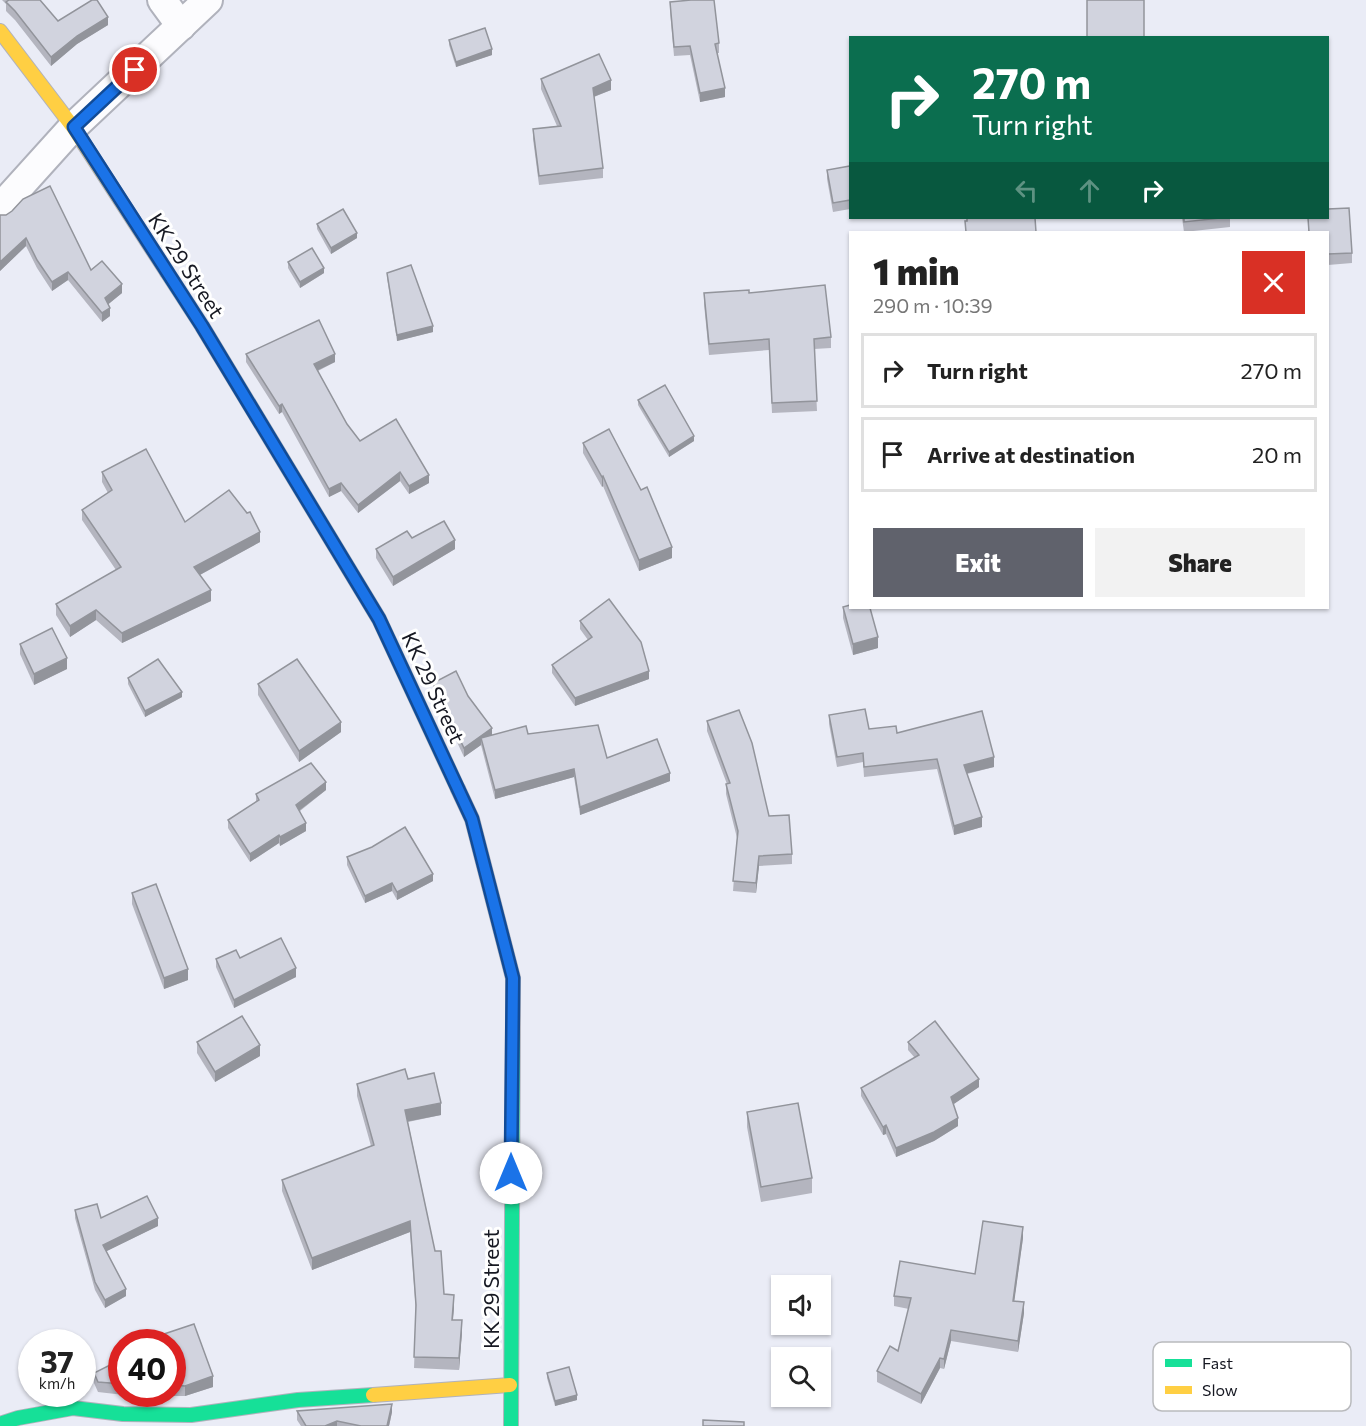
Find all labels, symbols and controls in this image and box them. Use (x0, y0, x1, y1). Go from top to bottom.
pin (109, 44, 160, 95)
icon: arrive (118, 53, 151, 86)
text: 270 m (972, 56, 1091, 108)
icon: right (873, 60, 951, 138)
text: Turn right (972, 108, 1092, 141)
icon: left (1010, 174, 1043, 207)
icon: ahead (1073, 174, 1106, 207)
icon: right (1136, 174, 1169, 207)
street label: KK 29 Street (144, 208, 230, 322)
text: 1 min (873, 248, 959, 292)
button: close (1242, 251, 1305, 314)
text: 290 m · 10:39 (873, 293, 993, 317)
icon: right (876, 354, 909, 387)
text: Turn right (927, 357, 1028, 384)
text: 270 m (1241, 357, 1302, 384)
icon: arrive (876, 438, 909, 471)
text: Arrive at destination (927, 441, 1135, 468)
text: 20 m (1252, 441, 1302, 468)
button: Exit (873, 528, 1083, 597)
button: Share (1095, 528, 1305, 597)
street label: KK 29 Street (397, 627, 471, 747)
position arrow (479, 1141, 543, 1205)
street label: KK 29 Street (478, 1229, 503, 1349)
map controls (771, 1275, 831, 1407)
button: sound (771, 1275, 831, 1335)
speed limit sign: 40 (108, 1329, 186, 1407)
text: 37 (40, 1342, 74, 1379)
legend (1153, 1342, 1351, 1411)
button: search (771, 1347, 831, 1407)
text: Fast (1202, 1353, 1233, 1372)
text: km/h (39, 1374, 75, 1392)
text: Slow (1202, 1380, 1238, 1399)

